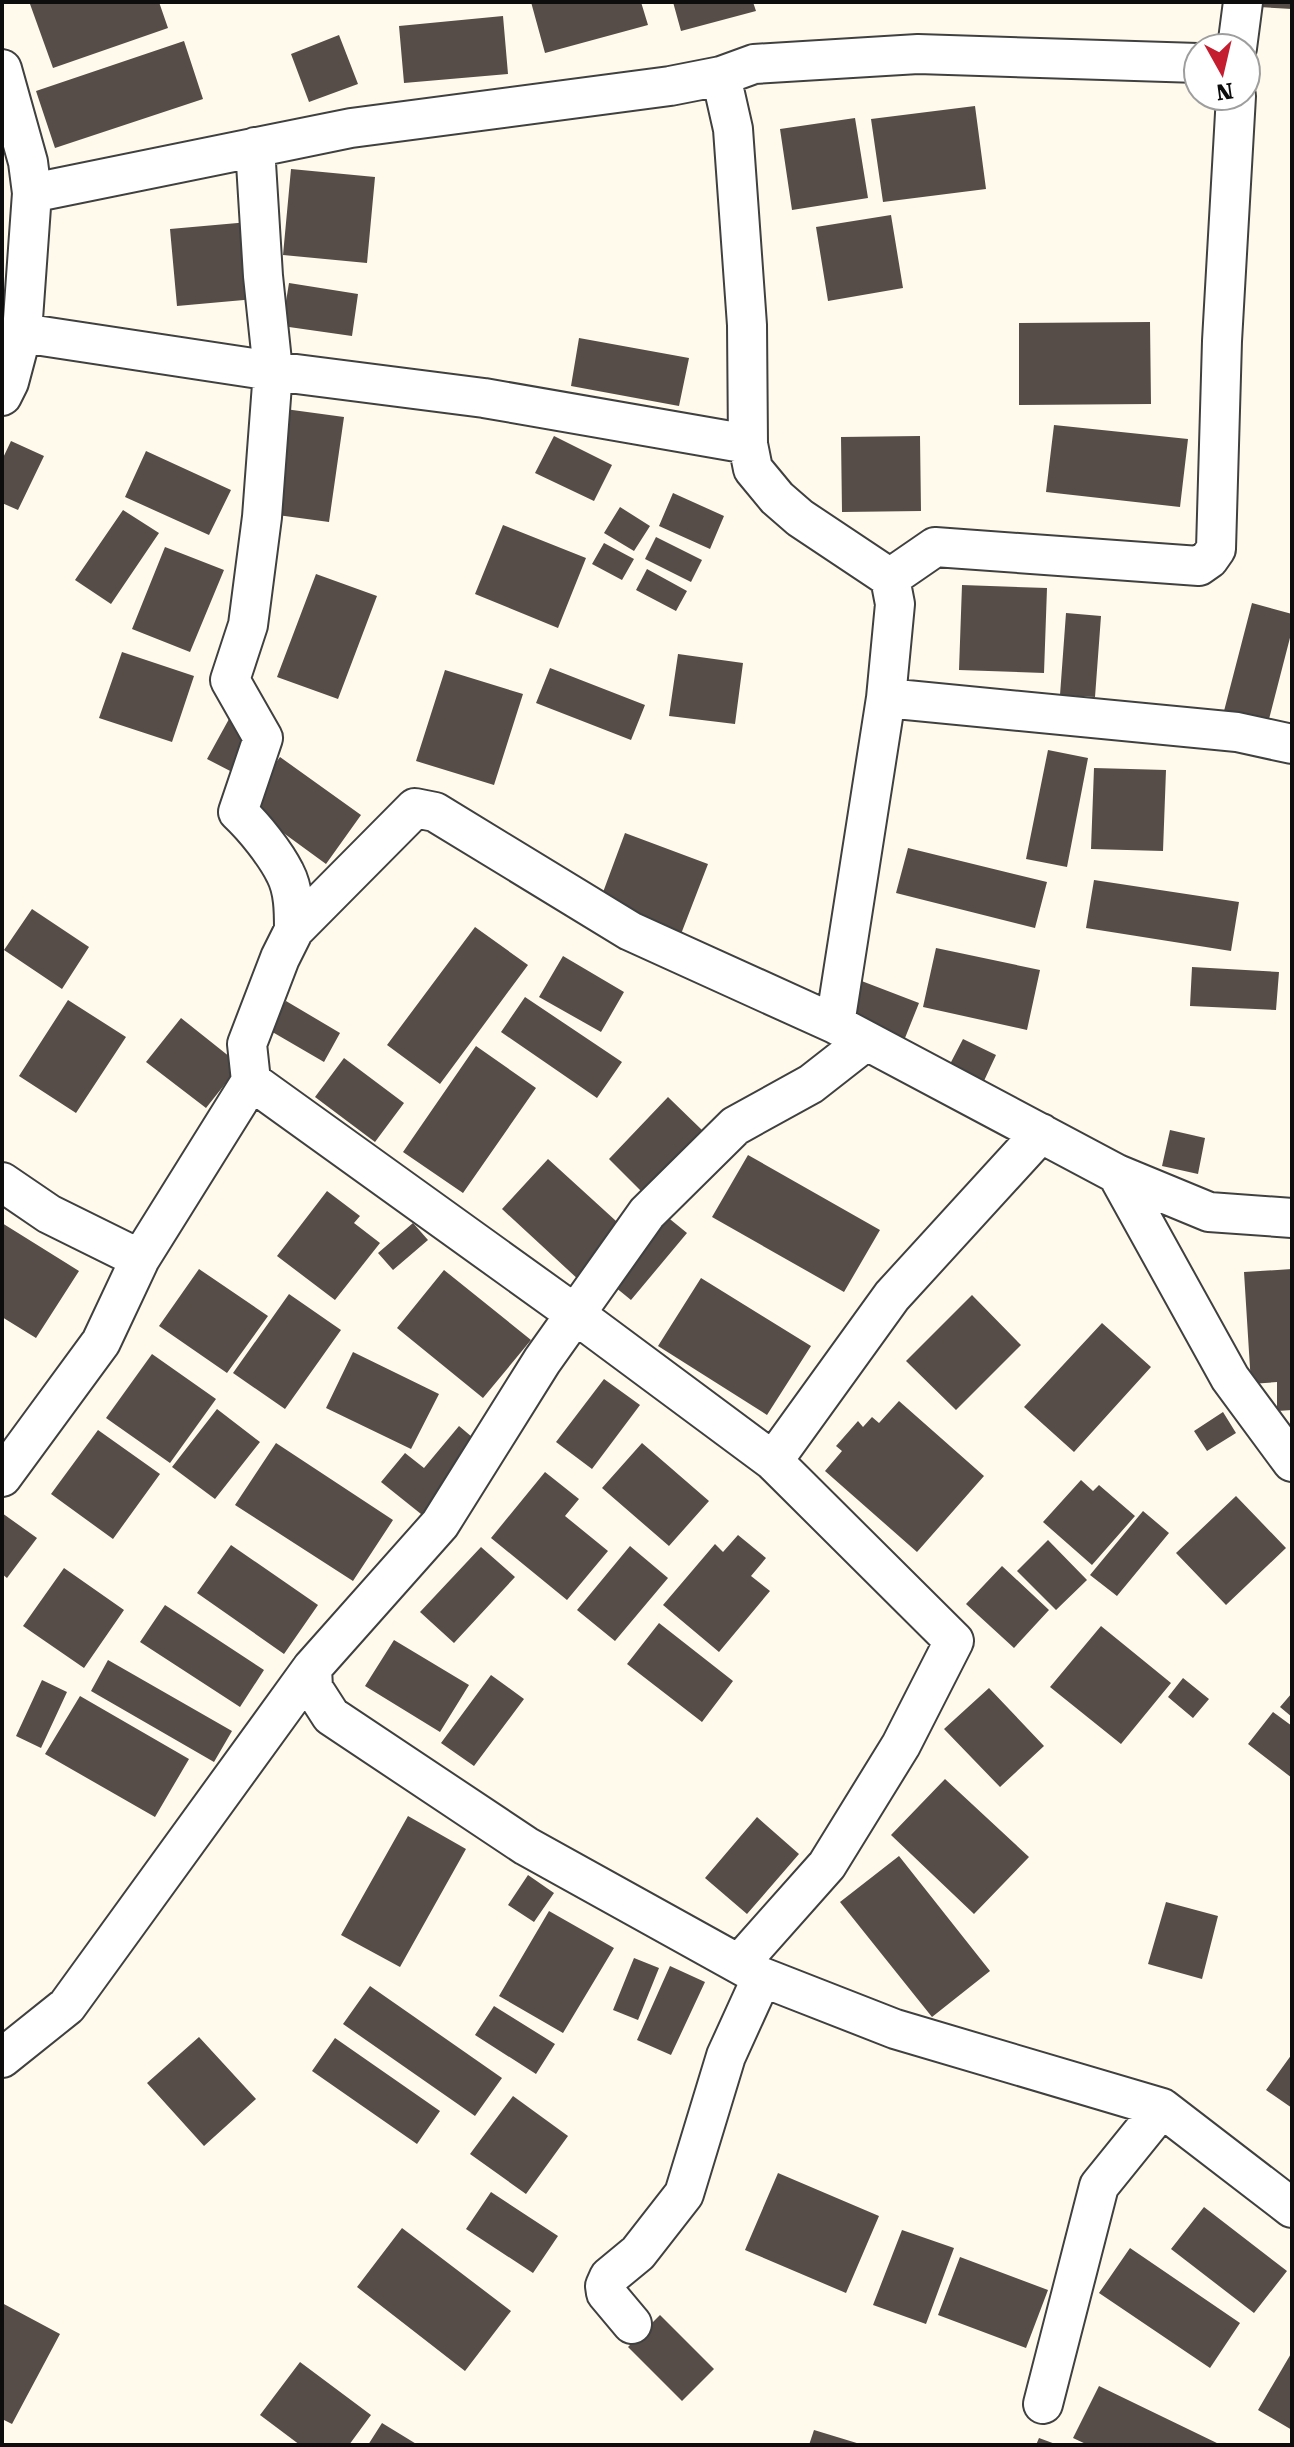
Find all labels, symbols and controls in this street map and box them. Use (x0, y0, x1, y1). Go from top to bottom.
north arrow (1182, 32, 1262, 112)
text: N (1215, 78, 1235, 105)

